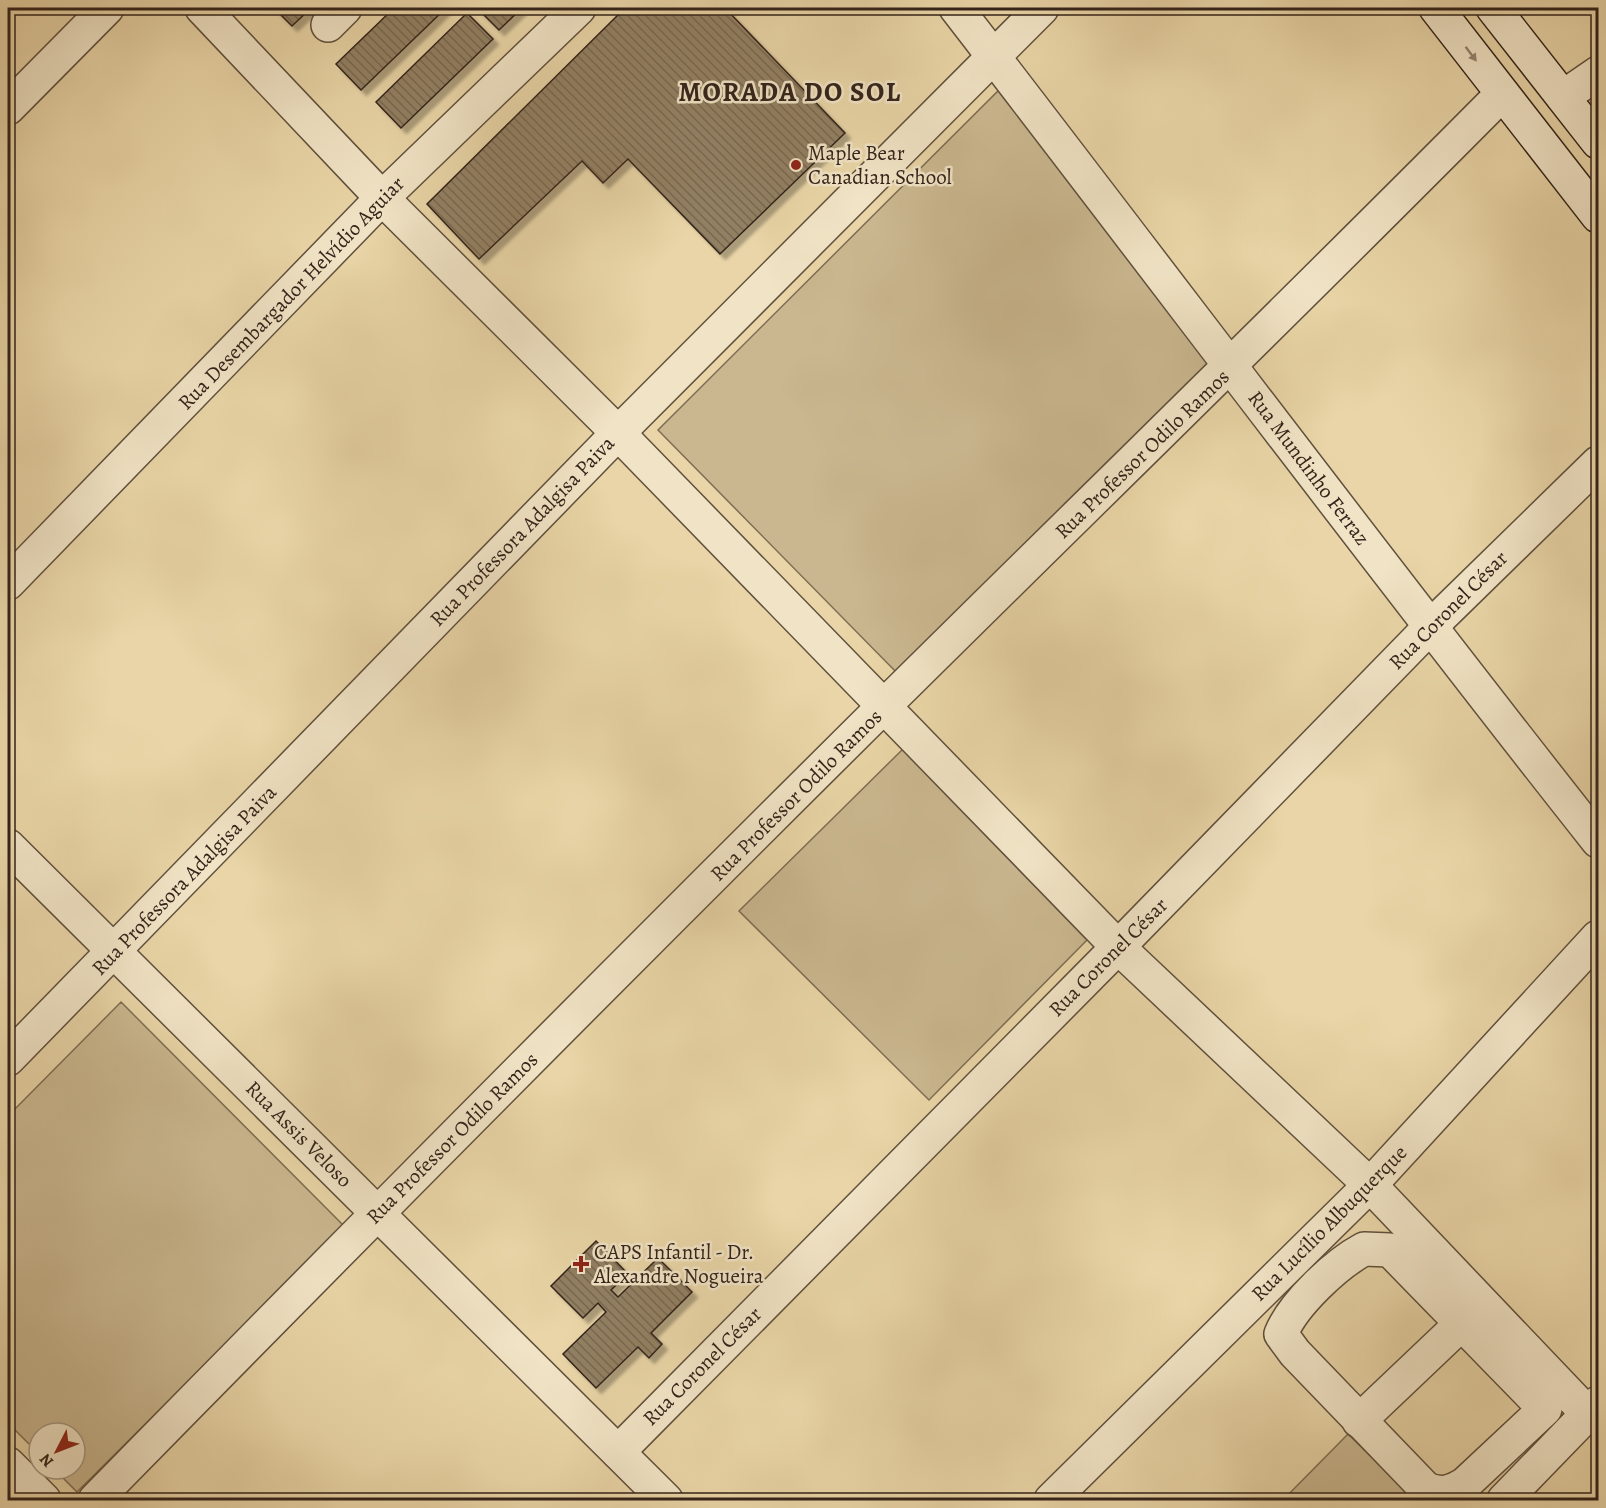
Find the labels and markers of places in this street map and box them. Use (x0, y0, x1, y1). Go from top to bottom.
place label: Maple Bear Canadian School (808, 139, 952, 191)
marker: Maple Bear Canadian School (789, 158, 803, 172)
place label: CAPS Infantil - Dr. Alexandre Nogueira (593, 1238, 764, 1290)
marker: CAPS Infantil - Dr. Alexandre Nogueira (572, 1255, 590, 1273)

